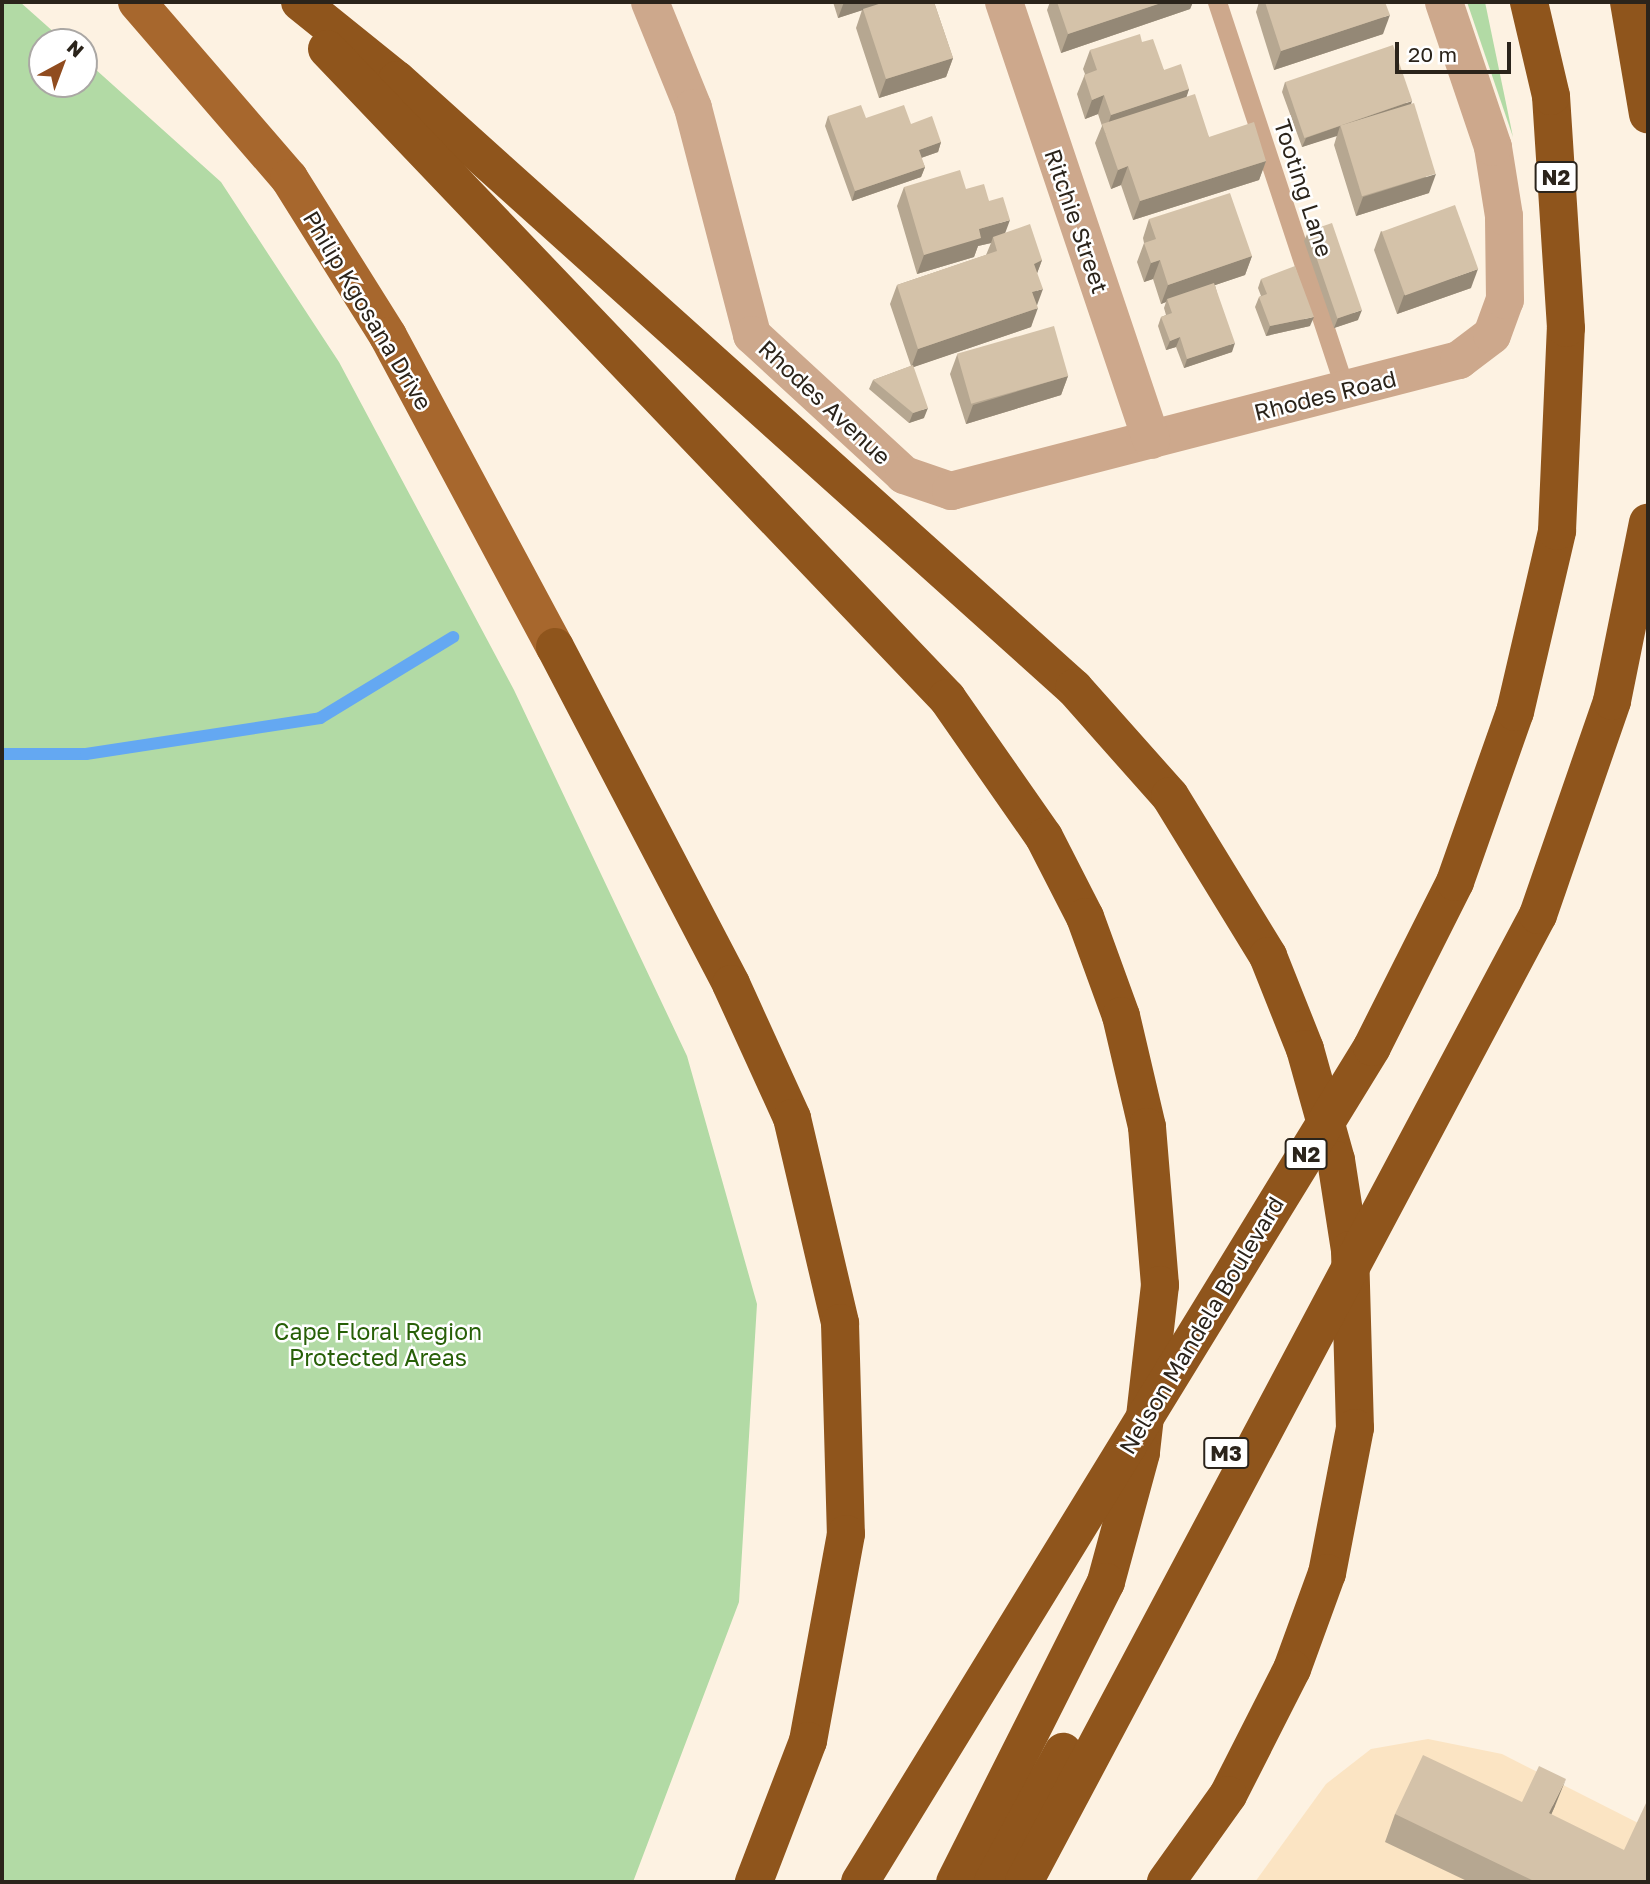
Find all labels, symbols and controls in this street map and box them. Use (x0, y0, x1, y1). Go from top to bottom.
north arrow (28, 28, 98, 98)
scale bar (1398, 28, 1514, 72)
text: N (63, 35, 89, 62)
text: 20 m (1408, 41, 1457, 67)
street label: Tooting Lane (1269, 116, 1339, 260)
street label: Ritchie Street (1039, 145, 1115, 297)
road number: N2 (1533, 160, 1579, 194)
street label: Philip Kgosana Drive (298, 206, 438, 414)
street label: Rhodes Avenue (753, 334, 897, 470)
street label: Rhodes Road (1251, 364, 1399, 426)
road number: N2 (1283, 1136, 1329, 1172)
street label: Nelson Mandela Boulevard (1113, 1191, 1289, 1459)
park label: Cape Floral Region Protected Areas (274, 1317, 482, 1371)
road number: M3 (1203, 1436, 1249, 1470)

